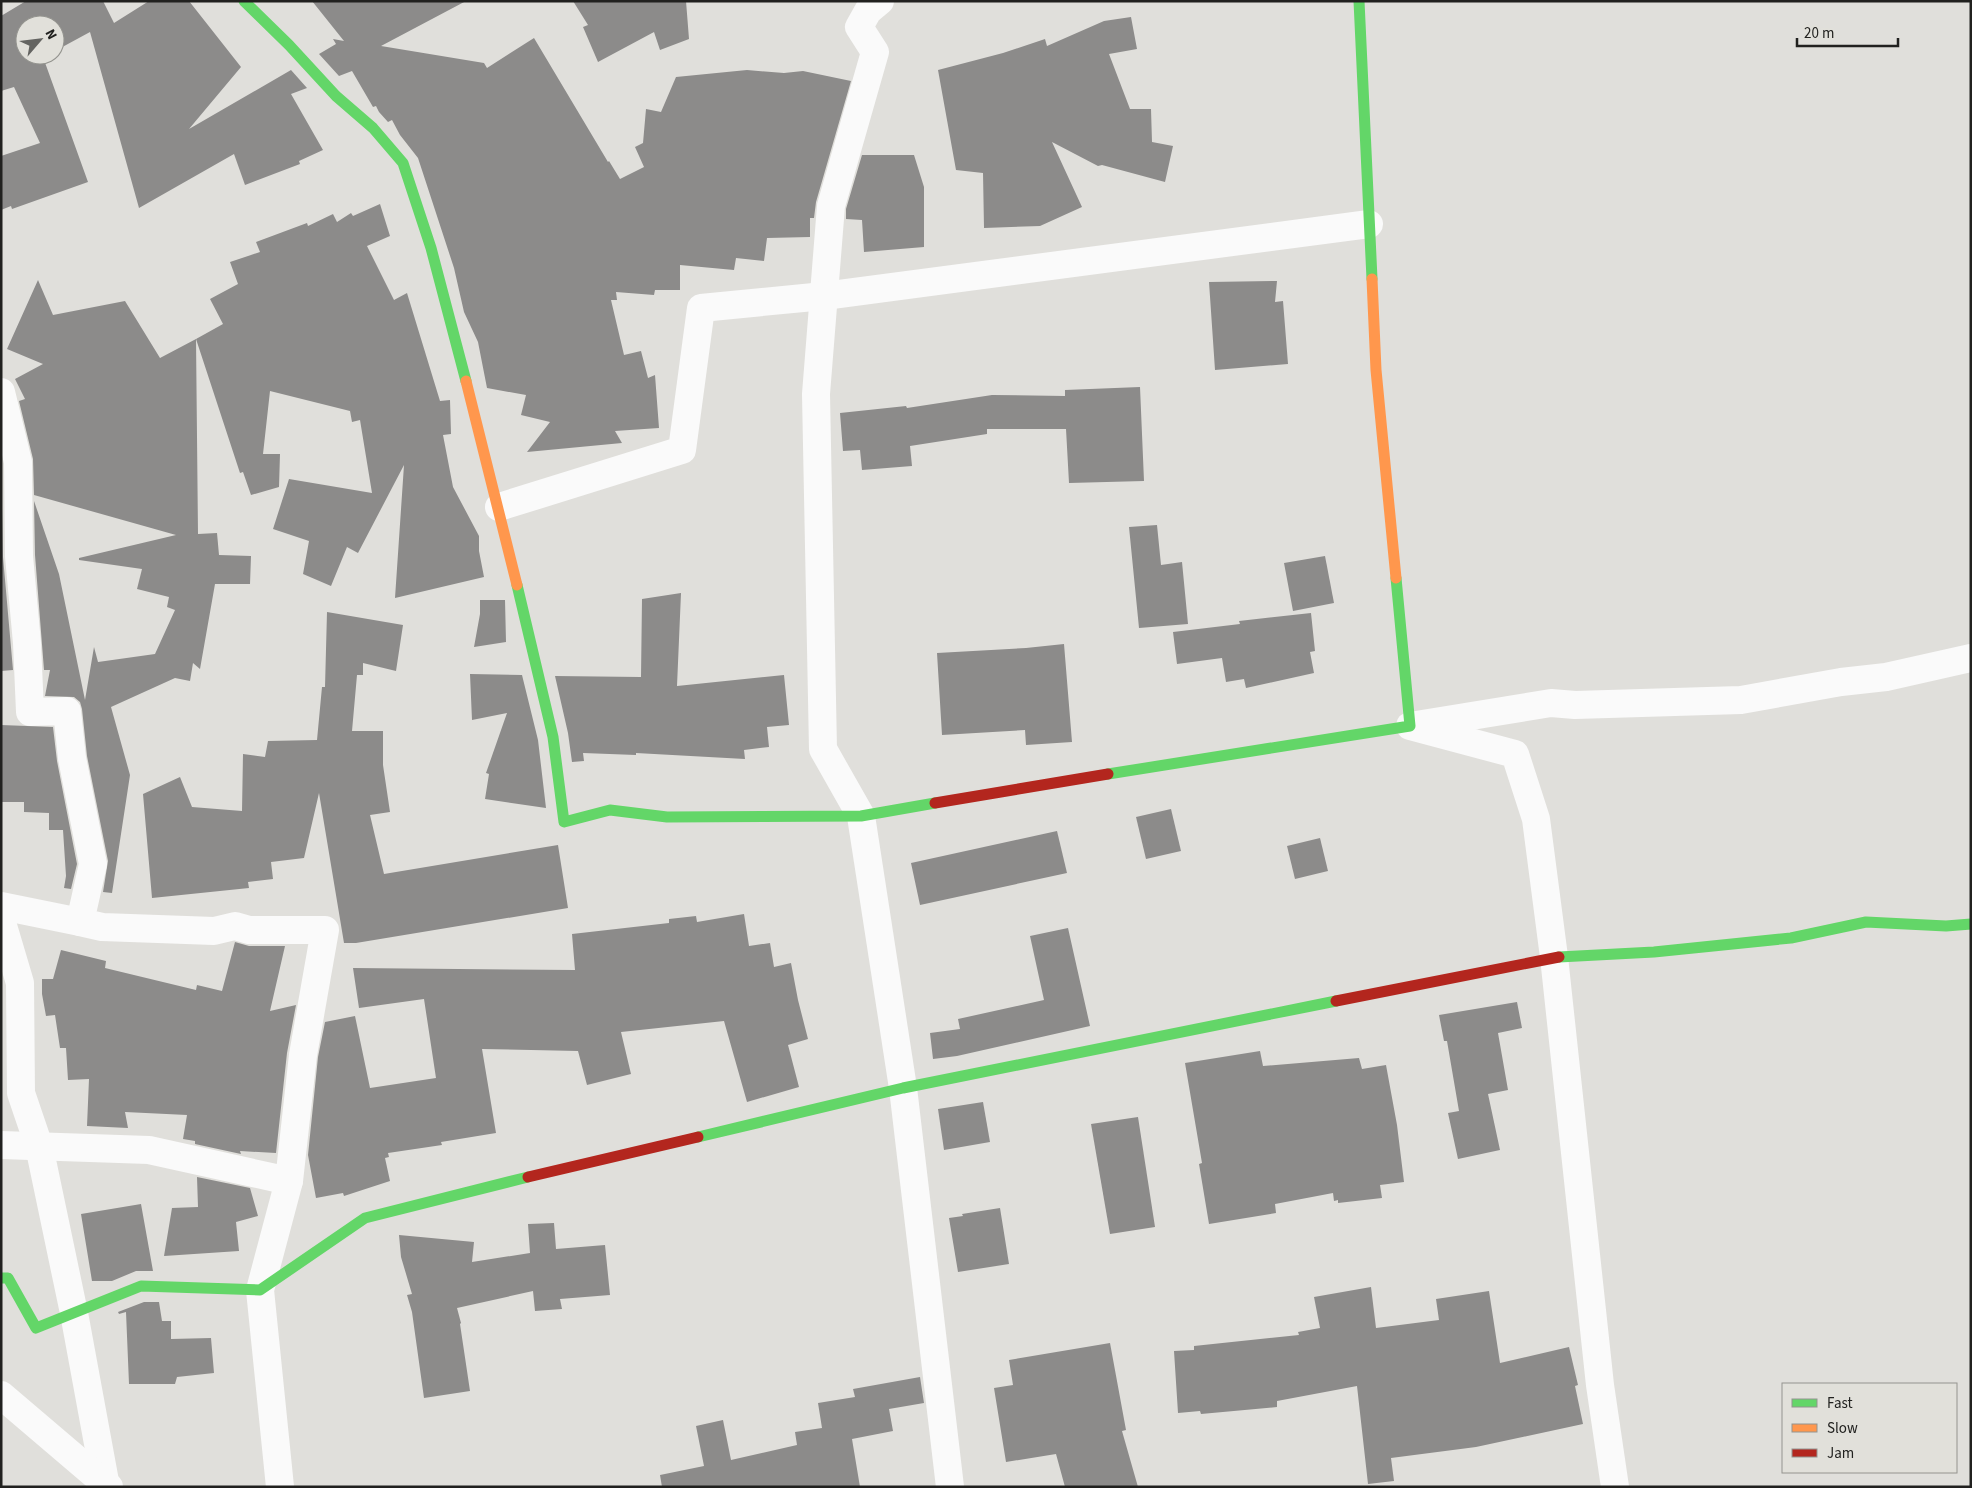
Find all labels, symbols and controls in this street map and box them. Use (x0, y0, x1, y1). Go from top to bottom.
north arrow (15, 15, 65, 65)
scale bar (1797, 15, 1898, 47)
text: 20 m (1804, 23, 1834, 44)
text: N (40, 26, 62, 43)
legend (1782, 1383, 1957, 1473)
text: Fast (1827, 1393, 1853, 1414)
text: Slow (1827, 1418, 1858, 1439)
text: Jam (1827, 1443, 1854, 1464)

